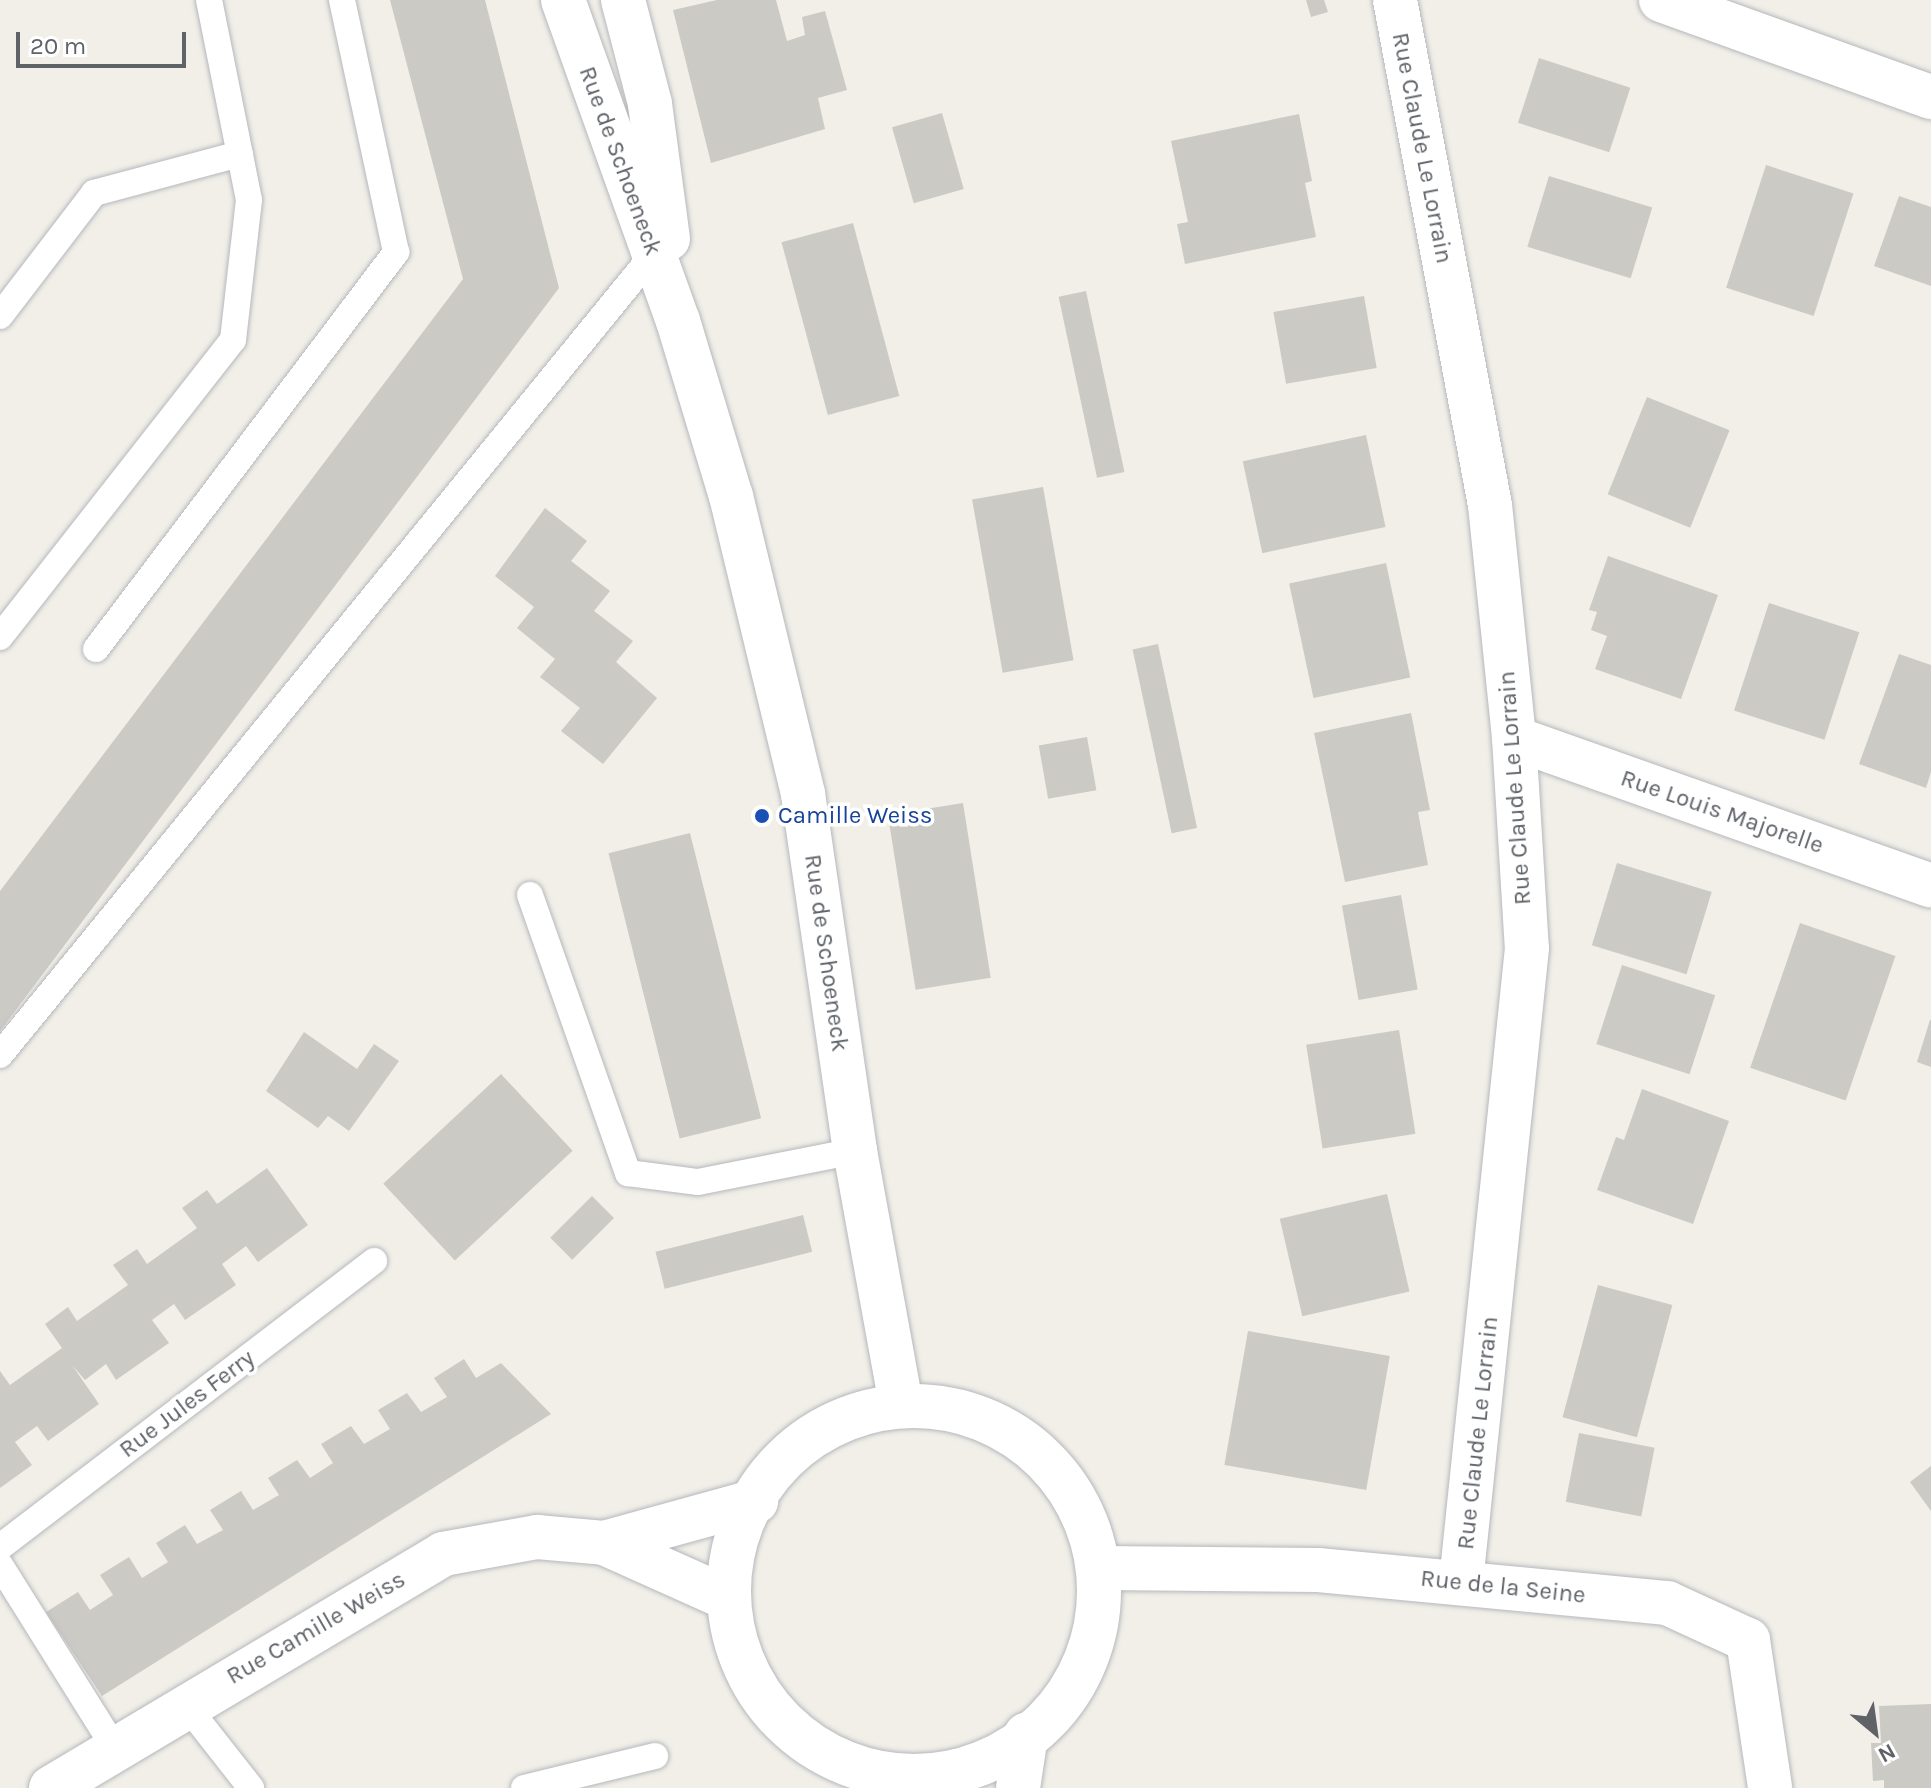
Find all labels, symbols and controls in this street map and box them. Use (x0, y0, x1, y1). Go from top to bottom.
scale bar (20, 16, 190, 66)
street label: Rue Claude Le Lorrain (1385, 30, 1459, 266)
text: 20 m (30, 32, 86, 60)
street label: Rue de Schoeneck (572, 63, 668, 259)
street label: Rue Claude Le Lorrain (1492, 670, 1538, 906)
street label: Rue Louis Majorelle (1617, 764, 1827, 860)
place label: Camille Weiss (778, 802, 932, 830)
marker: Camille Weiss (753, 807, 771, 825)
street label: Rue de Schoeneck (798, 852, 854, 1054)
street label: Rue Claude Le Lorrain (1451, 1315, 1505, 1551)
street label: Rue Jules Ferry (114, 1344, 260, 1464)
street label: Rue de la Seine (1419, 1564, 1587, 1610)
street label: Rue Camille Weiss (221, 1565, 411, 1691)
north arrow (1835, 1692, 1915, 1772)
text: N (1873, 1738, 1900, 1768)

